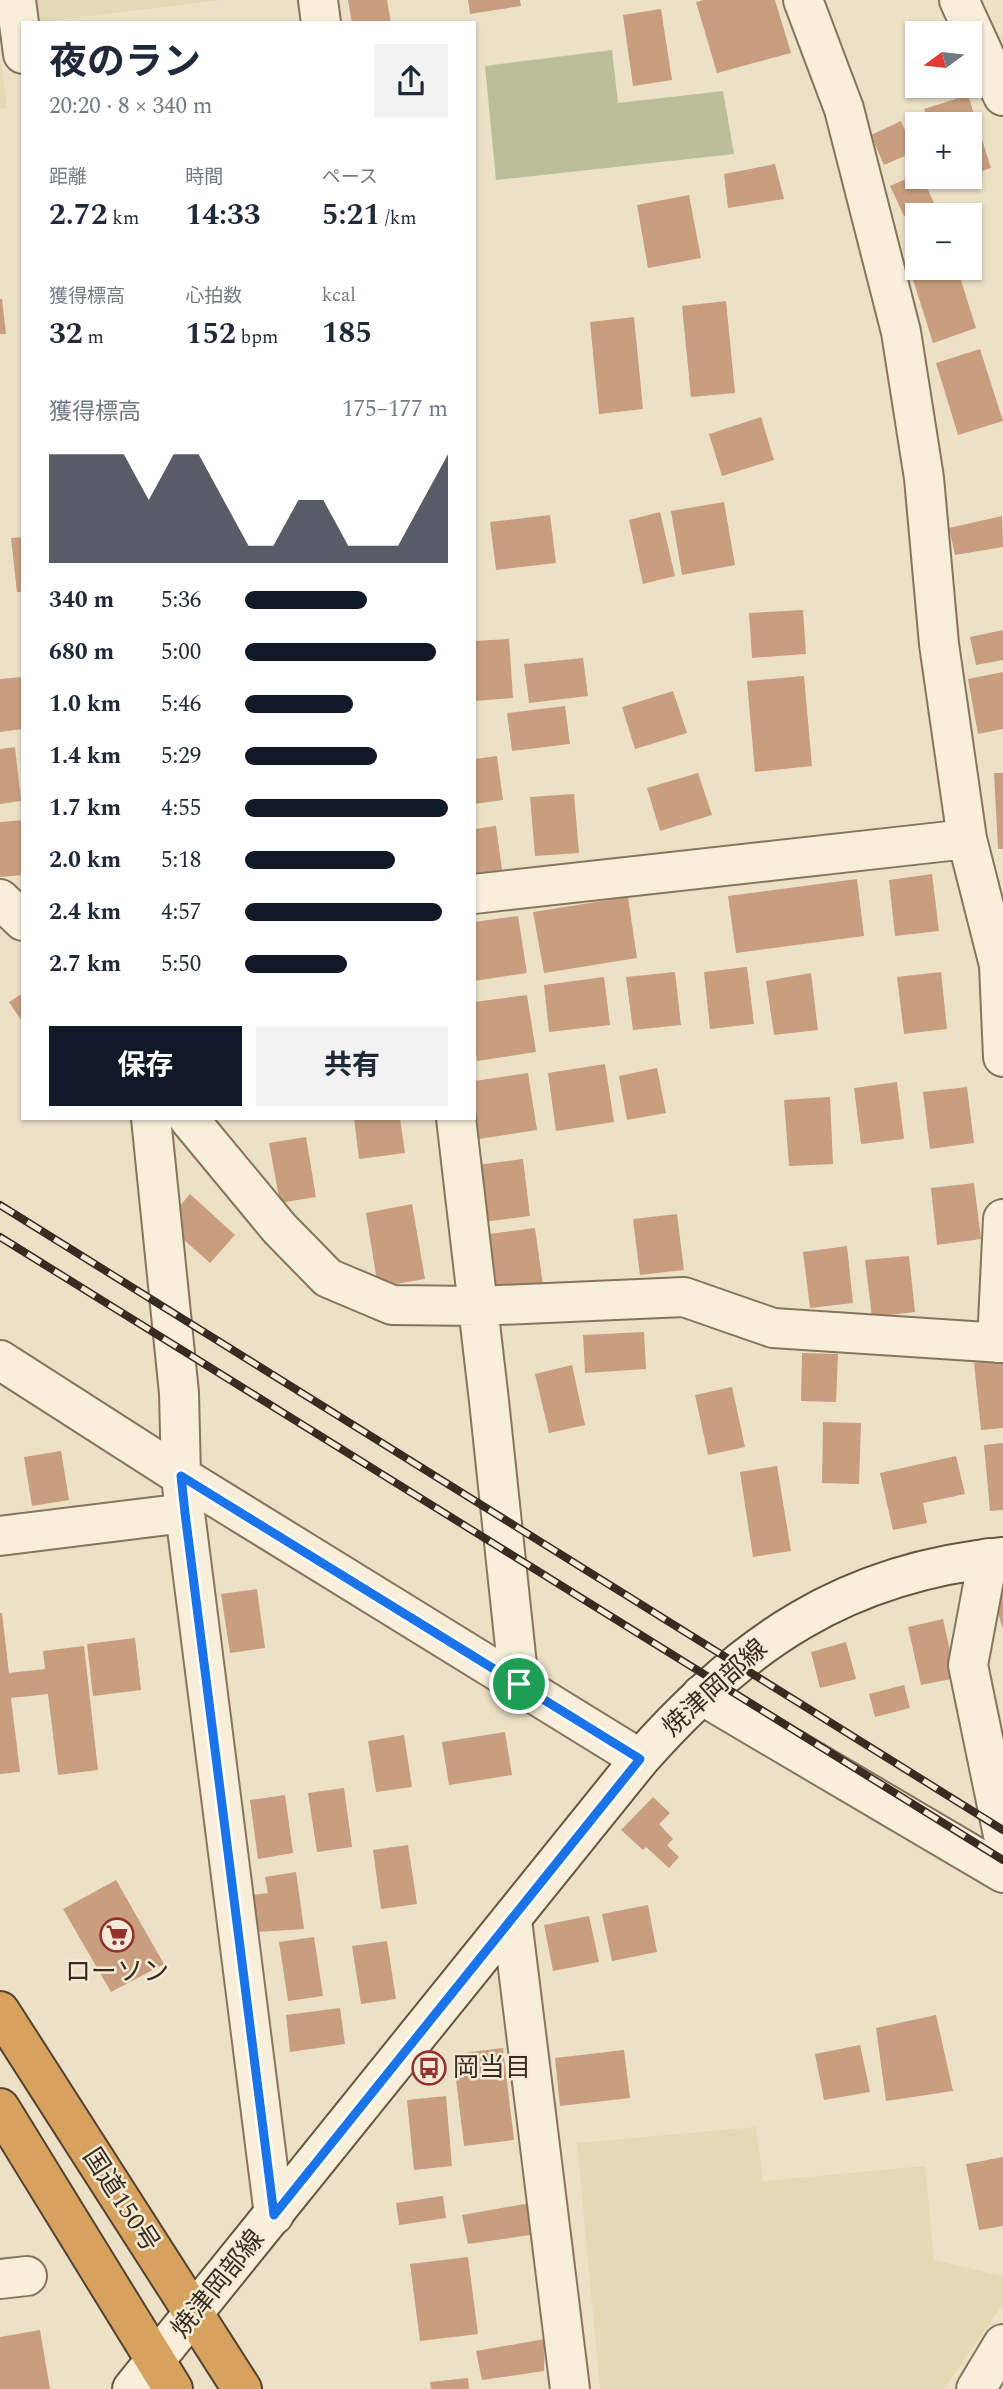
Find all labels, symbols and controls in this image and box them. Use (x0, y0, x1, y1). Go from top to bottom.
north arrow (905, 21, 982, 98)
map controls (905, 21, 982, 280)
text: 夜のラン (49, 34, 201, 92)
button: share (374, 44, 448, 118)
text: 20:20 · 8 × 340 m (49, 89, 213, 124)
button: + (905, 112, 982, 189)
text: 距離 (49, 163, 87, 192)
text: 時間 (185, 163, 223, 192)
text: ペース (322, 163, 378, 192)
text: 2.72 (49, 192, 108, 238)
text: 14:33 (185, 192, 261, 238)
text: 5:21 (322, 192, 380, 238)
button: − (905, 203, 982, 280)
text: km (108, 204, 139, 233)
text: /km (380, 204, 417, 233)
text: kcal (322, 281, 356, 310)
text: 獲得標高 (49, 282, 125, 311)
text: 心拍数 (185, 282, 242, 311)
text: 185 (322, 310, 372, 356)
text: 32 (49, 311, 83, 357)
text: 152 (185, 311, 236, 357)
text: m (83, 323, 104, 352)
text: bpm (236, 323, 278, 352)
text: 175–177 m (342, 392, 448, 427)
text: 獲得標高 (49, 395, 141, 430)
text: 340 m (49, 583, 114, 618)
text: 5:36 (161, 583, 201, 618)
text: 680 m (49, 635, 114, 670)
text: 5:00 (161, 635, 201, 670)
text: 1.0 km (49, 687, 121, 722)
text: 5:46 (161, 687, 201, 722)
text: 1.4 km (49, 739, 121, 774)
text: 5:29 (161, 739, 201, 774)
text: 1.7 km (49, 791, 121, 826)
text: 4:55 (161, 791, 201, 826)
text: 2.0 km (49, 843, 121, 878)
text: 5:18 (161, 843, 201, 878)
text: 2.4 km (49, 895, 121, 930)
text: 4:57 (161, 895, 201, 930)
text: 2.7 km (49, 947, 121, 982)
text: 5:50 (161, 947, 201, 982)
button: 保存 (49, 1026, 242, 1106)
button: 共有 (256, 1026, 448, 1106)
street label: 焼津岡部線 (653, 1630, 777, 1746)
pin (489, 1654, 549, 1714)
icon: arrive (500, 1665, 538, 1703)
supermarket icon: ローソン (98, 1916, 136, 1954)
place label: ローソン (65, 1952, 169, 1992)
place label: 岡当目 (453, 2048, 531, 2088)
bus stop icon: 岡当目 (410, 2049, 448, 2087)
street label: 国道150号 (72, 2140, 170, 2260)
street label: 焼津岡部線 (162, 2221, 274, 2347)

